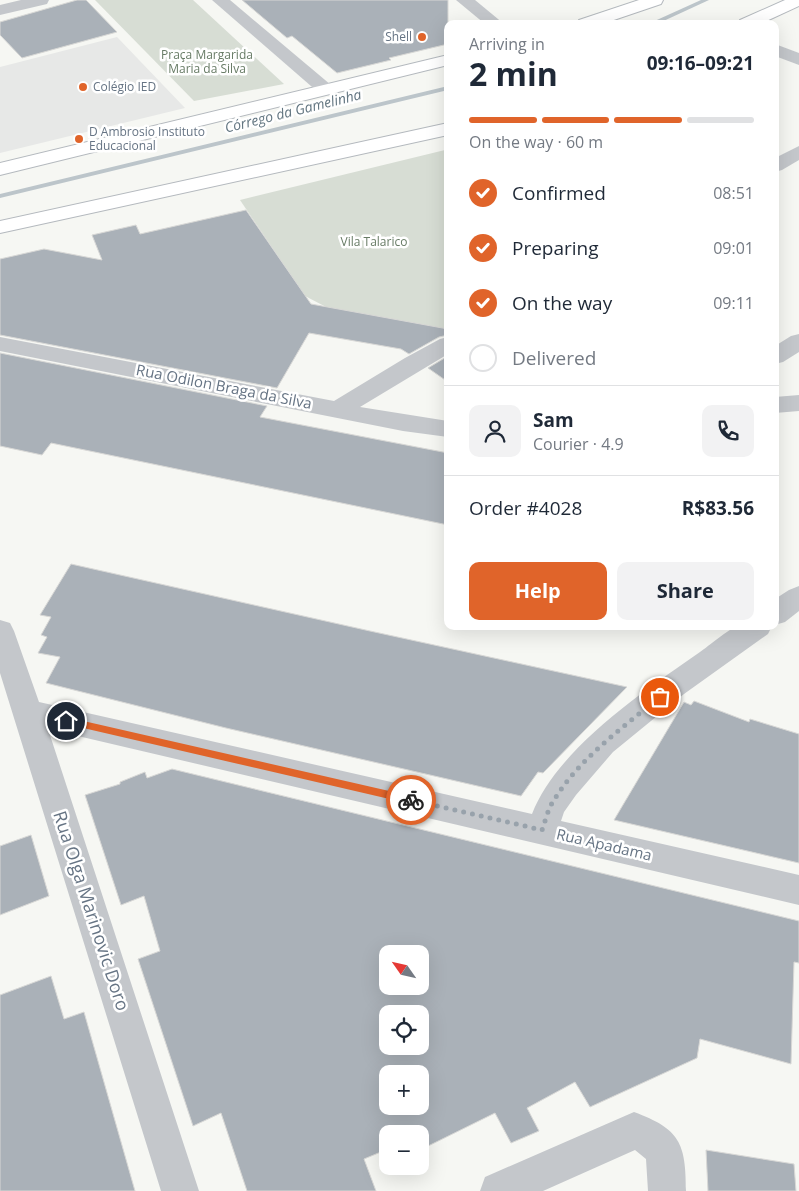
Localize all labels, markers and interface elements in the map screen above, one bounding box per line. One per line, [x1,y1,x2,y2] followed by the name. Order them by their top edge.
[385,28,412,45] place label: Shell
[416,31,428,43] marker: Shell
[469,33,545,55] text: Arriving in
[161,46,253,77] park label: Praça Margarida Maria da Silva
[647,50,754,76] text: 09:16–09:21
[469,52,558,95] text: 2 min
[93,78,156,95] place label: Colégio IED
[77,81,89,93] marker: Colégio IED
[223,84,363,137] water label: Córrego da Gamelinha
[89,123,205,154] place label: D Ambrosio Instituto Educacional
[469,131,603,153] text: On the way · 60 m
[73,133,85,145] marker: D Ambrosio Instituto Educacional
[469,179,497,207] icon: check
[512,180,606,206] text: Confirmed
[713,182,754,204] text: 08:51
[341,233,407,250] park label: Vila Talarico
[469,234,497,262] icon: check
[512,235,599,261] text: Preparing
[713,237,754,259] text: 09:01
[469,289,497,317] icon: check
[512,290,612,316] text: On the way
[713,292,754,314] text: 09:11
[512,345,596,371] text: Delivered
[135,359,314,413] street label: Rua Odilon Braga da Silva
[469,405,521,457] button: person
[702,405,754,457] button: phone
[533,407,574,433] text: Sam
[533,433,624,455] text: Courier · 4.9
[469,495,582,521] text: Order #4028
[682,495,754,521] text: R$83.56
[469,562,607,620] button: Help
[617,562,754,620] button: Share
[639,676,681,718] pin
[646,683,674,711] icon: bag
[45,700,87,742] pin
[52,707,80,735] icon: home
[386,775,436,825] courier
[397,786,425,814] icon: bike
[48,808,136,1014] street label: Rua Olga Marinovic Doro
[555,823,654,865] street label: Rua Apadama
[379,945,429,995] north arrow
[379,945,429,1175] map controls
[379,1005,429,1055] button: locate
[379,1065,429,1115] button: +
[379,1125,429,1175] button: −

